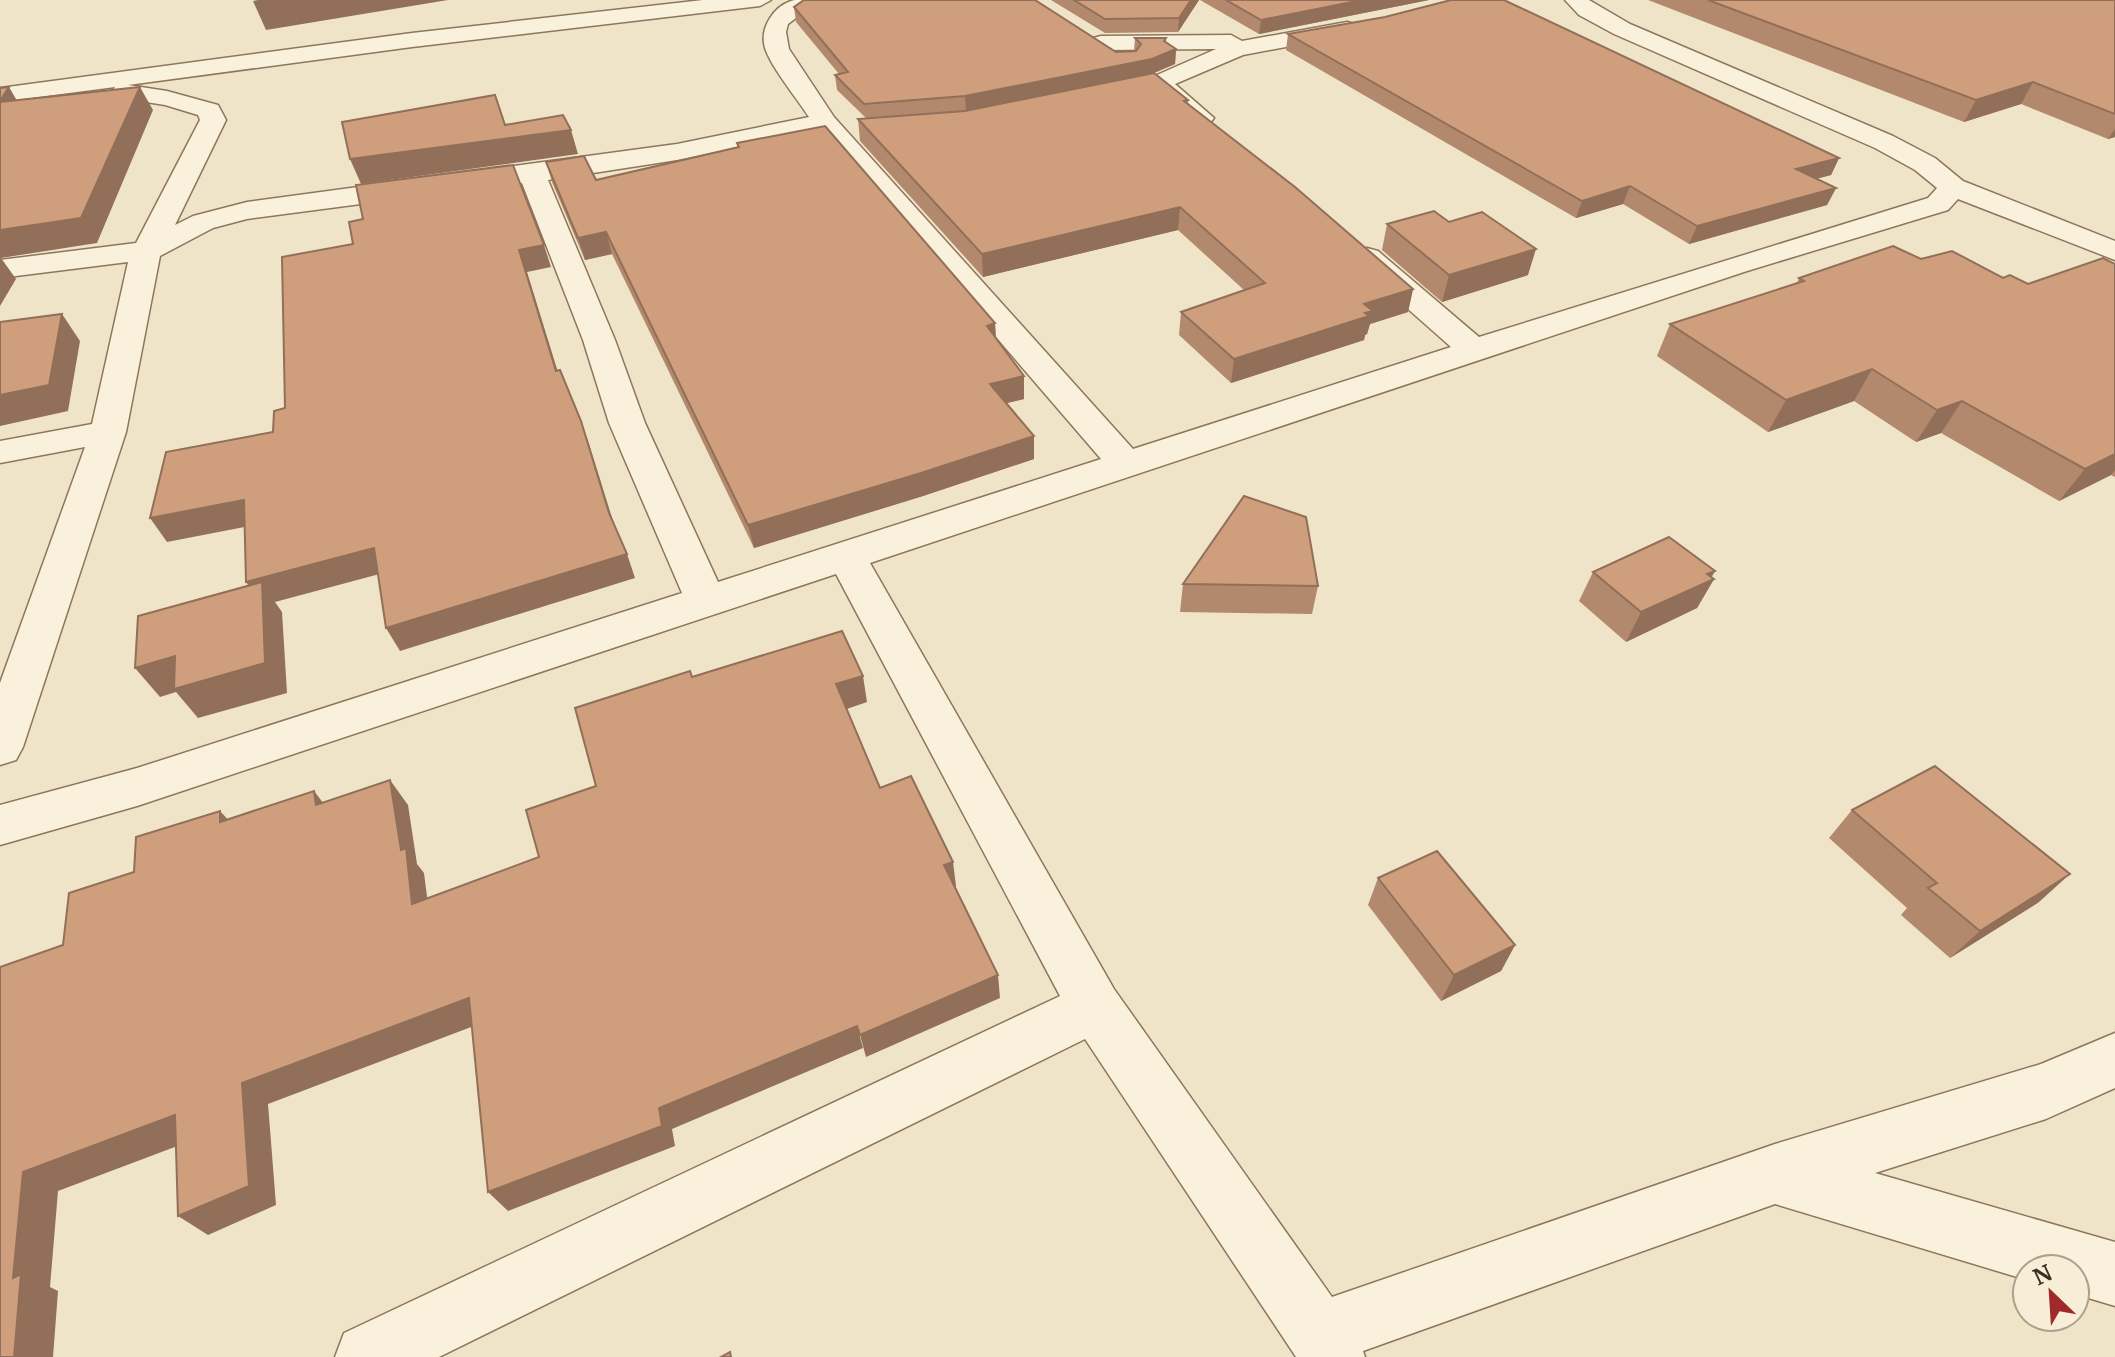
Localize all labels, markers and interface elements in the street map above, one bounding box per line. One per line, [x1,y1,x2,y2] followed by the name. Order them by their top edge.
[2011,1253,2091,1333] north arrow
[2029,1258,2057,1291] text: N

